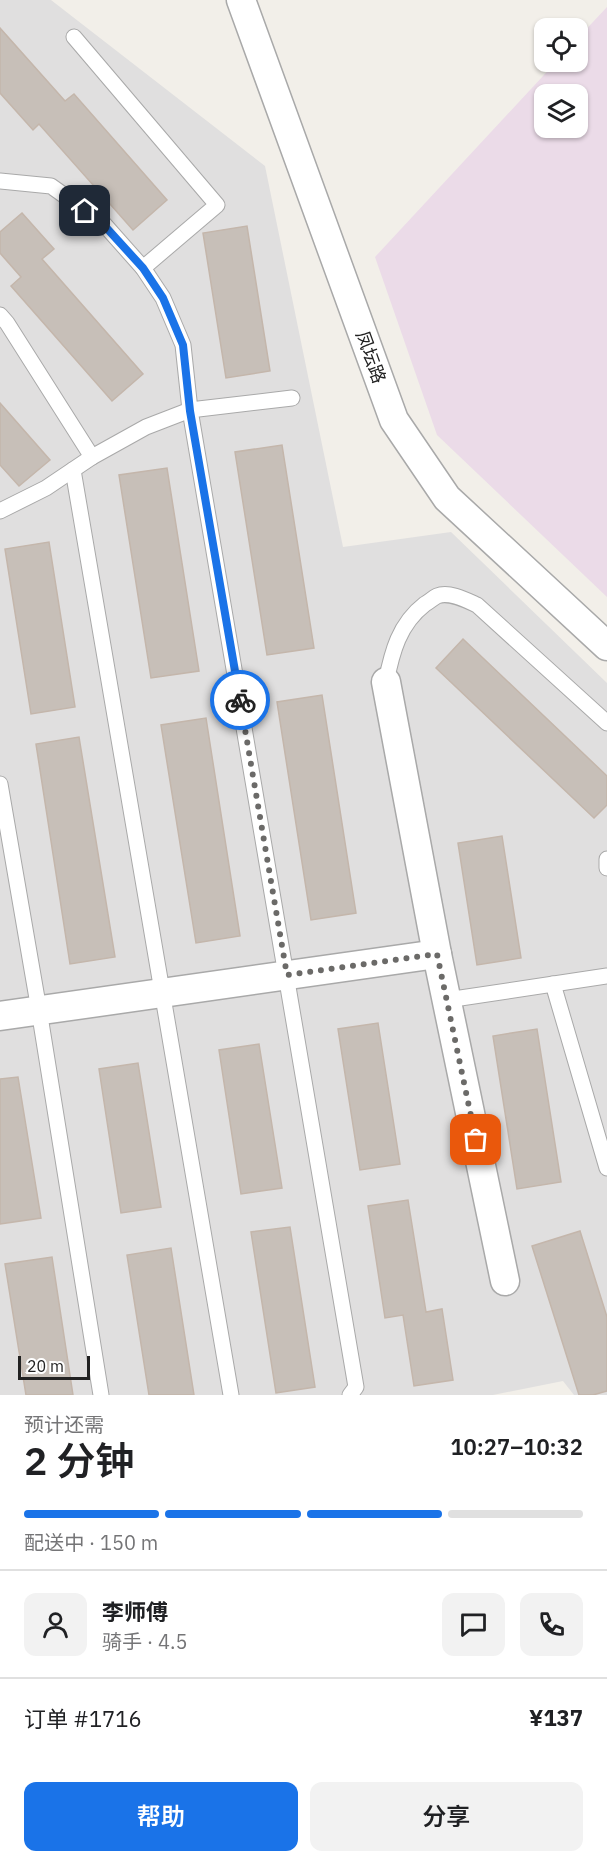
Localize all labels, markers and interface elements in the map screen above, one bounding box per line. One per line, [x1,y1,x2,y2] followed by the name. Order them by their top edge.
[534,18,588,138] map controls
[534,18,588,72] button: locate
[534,84,588,138] button: layers
[59,185,110,236] pin
[68,194,101,227] icon: home
[351,328,391,386] street label: 凤坛路
[210,670,270,730] courier
[224,684,257,717] icon: bike
[450,1114,501,1165] pin
[459,1123,492,1156] icon: bag
[18,1353,90,1380] scale bar
[27,1356,64,1376] text: 20 m
[24,1411,104,1438] text: 预计还需
[450,1432,583,1461] text: 10:27–10:32
[24,1435,135,1486] text: 2 分钟
[24,1529,158,1556] text: 配送中 · 150 m
[24,1593,87,1656] button: person
[442,1593,505,1656] button: chat
[520,1593,583,1656] button: phone
[102,1597,168,1626] text: 李师傅
[102,1628,187,1655] text: 骑手 · 4.5
[529,1703,583,1732] text: ¥137
[24,1704,142,1733] text: 订单 #1716
[24,1782,298,1851] button: 帮助
[310,1782,583,1851] button: 分享

